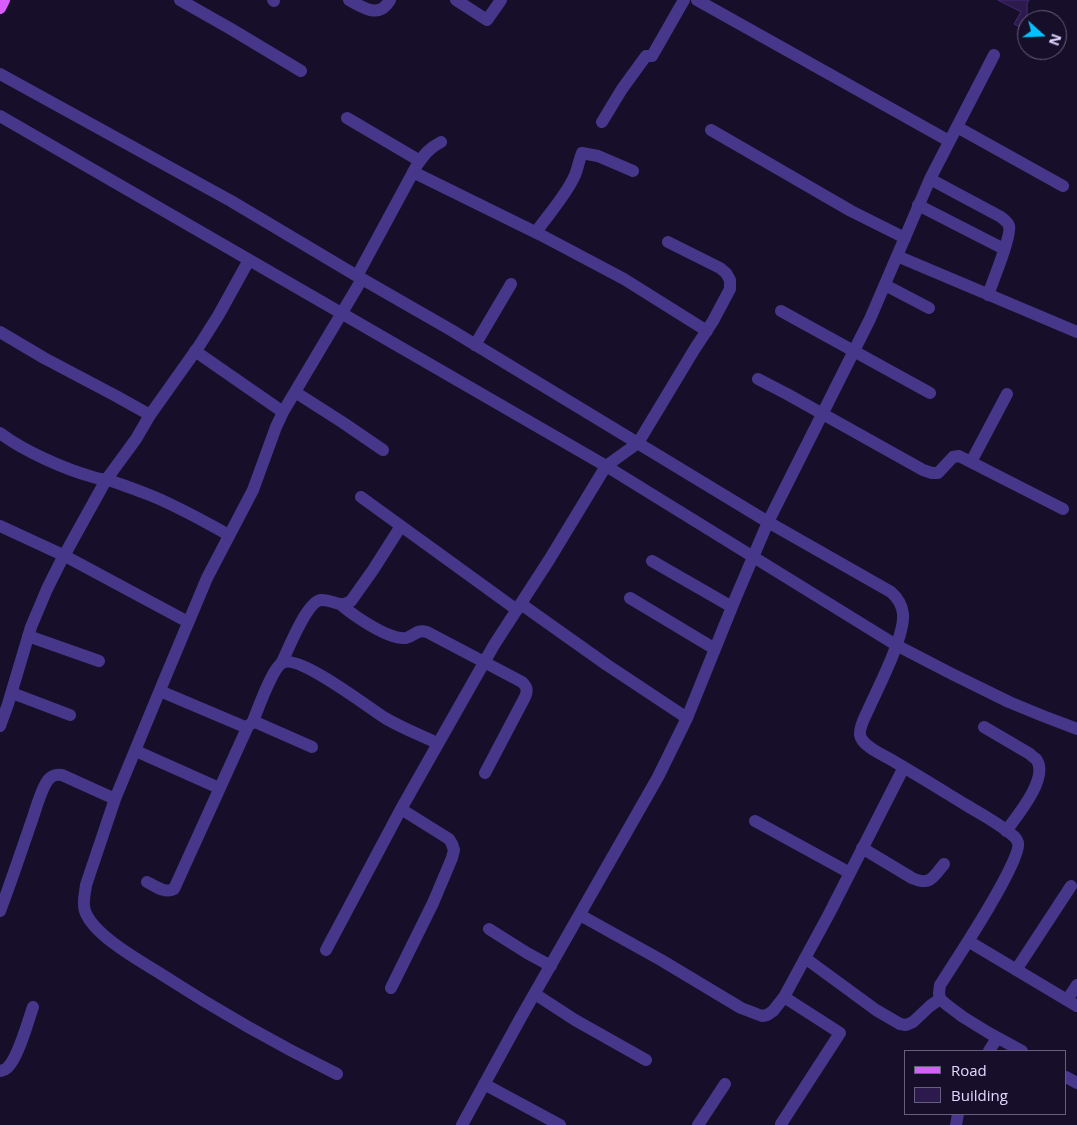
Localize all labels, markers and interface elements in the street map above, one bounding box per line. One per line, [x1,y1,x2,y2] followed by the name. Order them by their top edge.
[1017,10,1067,60] north arrow
[1045,31,1067,49] text: N
[904,1050,1067,1115] legend
[951,1060,987,1080] text: Road
[951,1085,1008,1105] text: Building

